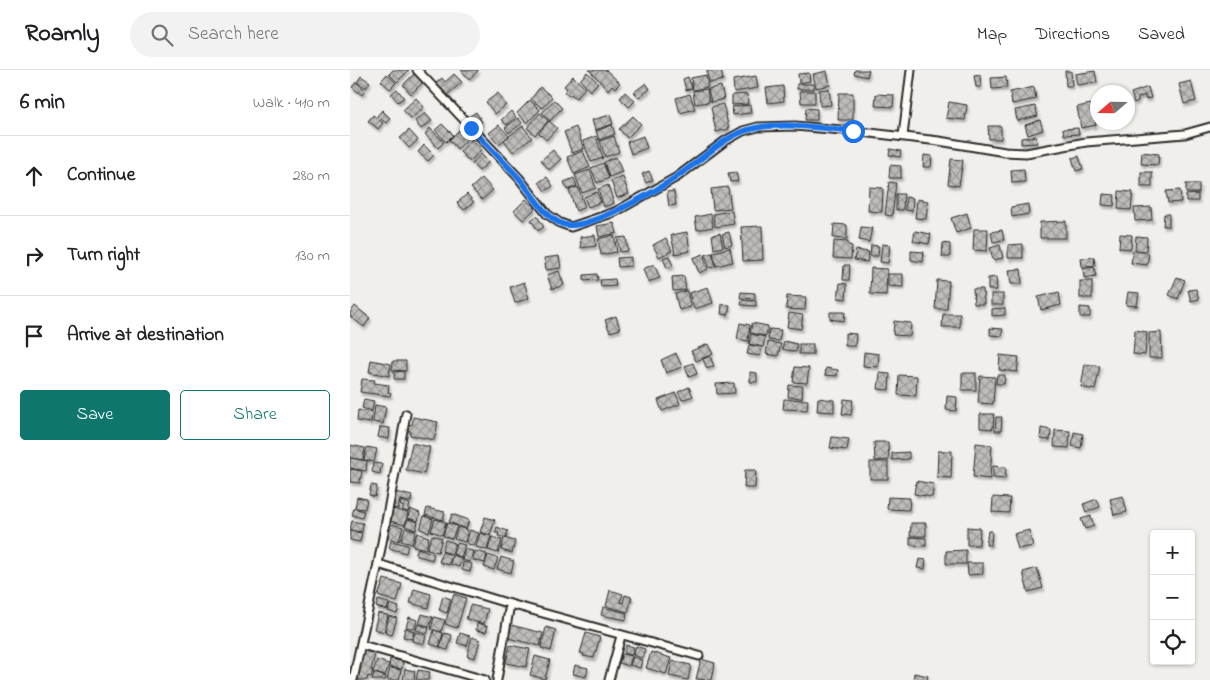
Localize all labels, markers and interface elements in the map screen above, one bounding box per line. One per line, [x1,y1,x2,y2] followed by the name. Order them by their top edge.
[130,12,480,57] search box
[25,17,100,52] text: Roamly
[148,21,176,49] icon: search
[188,21,279,48] text: Search here
[977,22,1007,48] text: Map
[1035,22,1110,48] text: Directions
[1138,22,1185,48] text: Saved
[1090,85,1135,130] north arrow
[20,88,65,118] text: 6 min
[253,91,330,115] text: Walk · 410 m
[460,117,483,140] route end
[842,120,865,143] route start
[20,162,48,190] icon: ahead
[67,162,135,189] text: Continue
[293,164,330,188] text: 280 m
[20,242,48,270] icon: right
[67,242,140,269] text: Turn right
[295,244,330,268] text: 130 m
[20,322,48,350] icon: arrive
[67,322,224,349] text: Arrive at destination
[20,390,170,440] button: Save
[180,390,330,440] button: Share
[1150,530,1195,665] map controls
[1150,530,1195,575] button: +
[1150,575,1195,620] button: −
[1150,620,1195,665] button: locate

